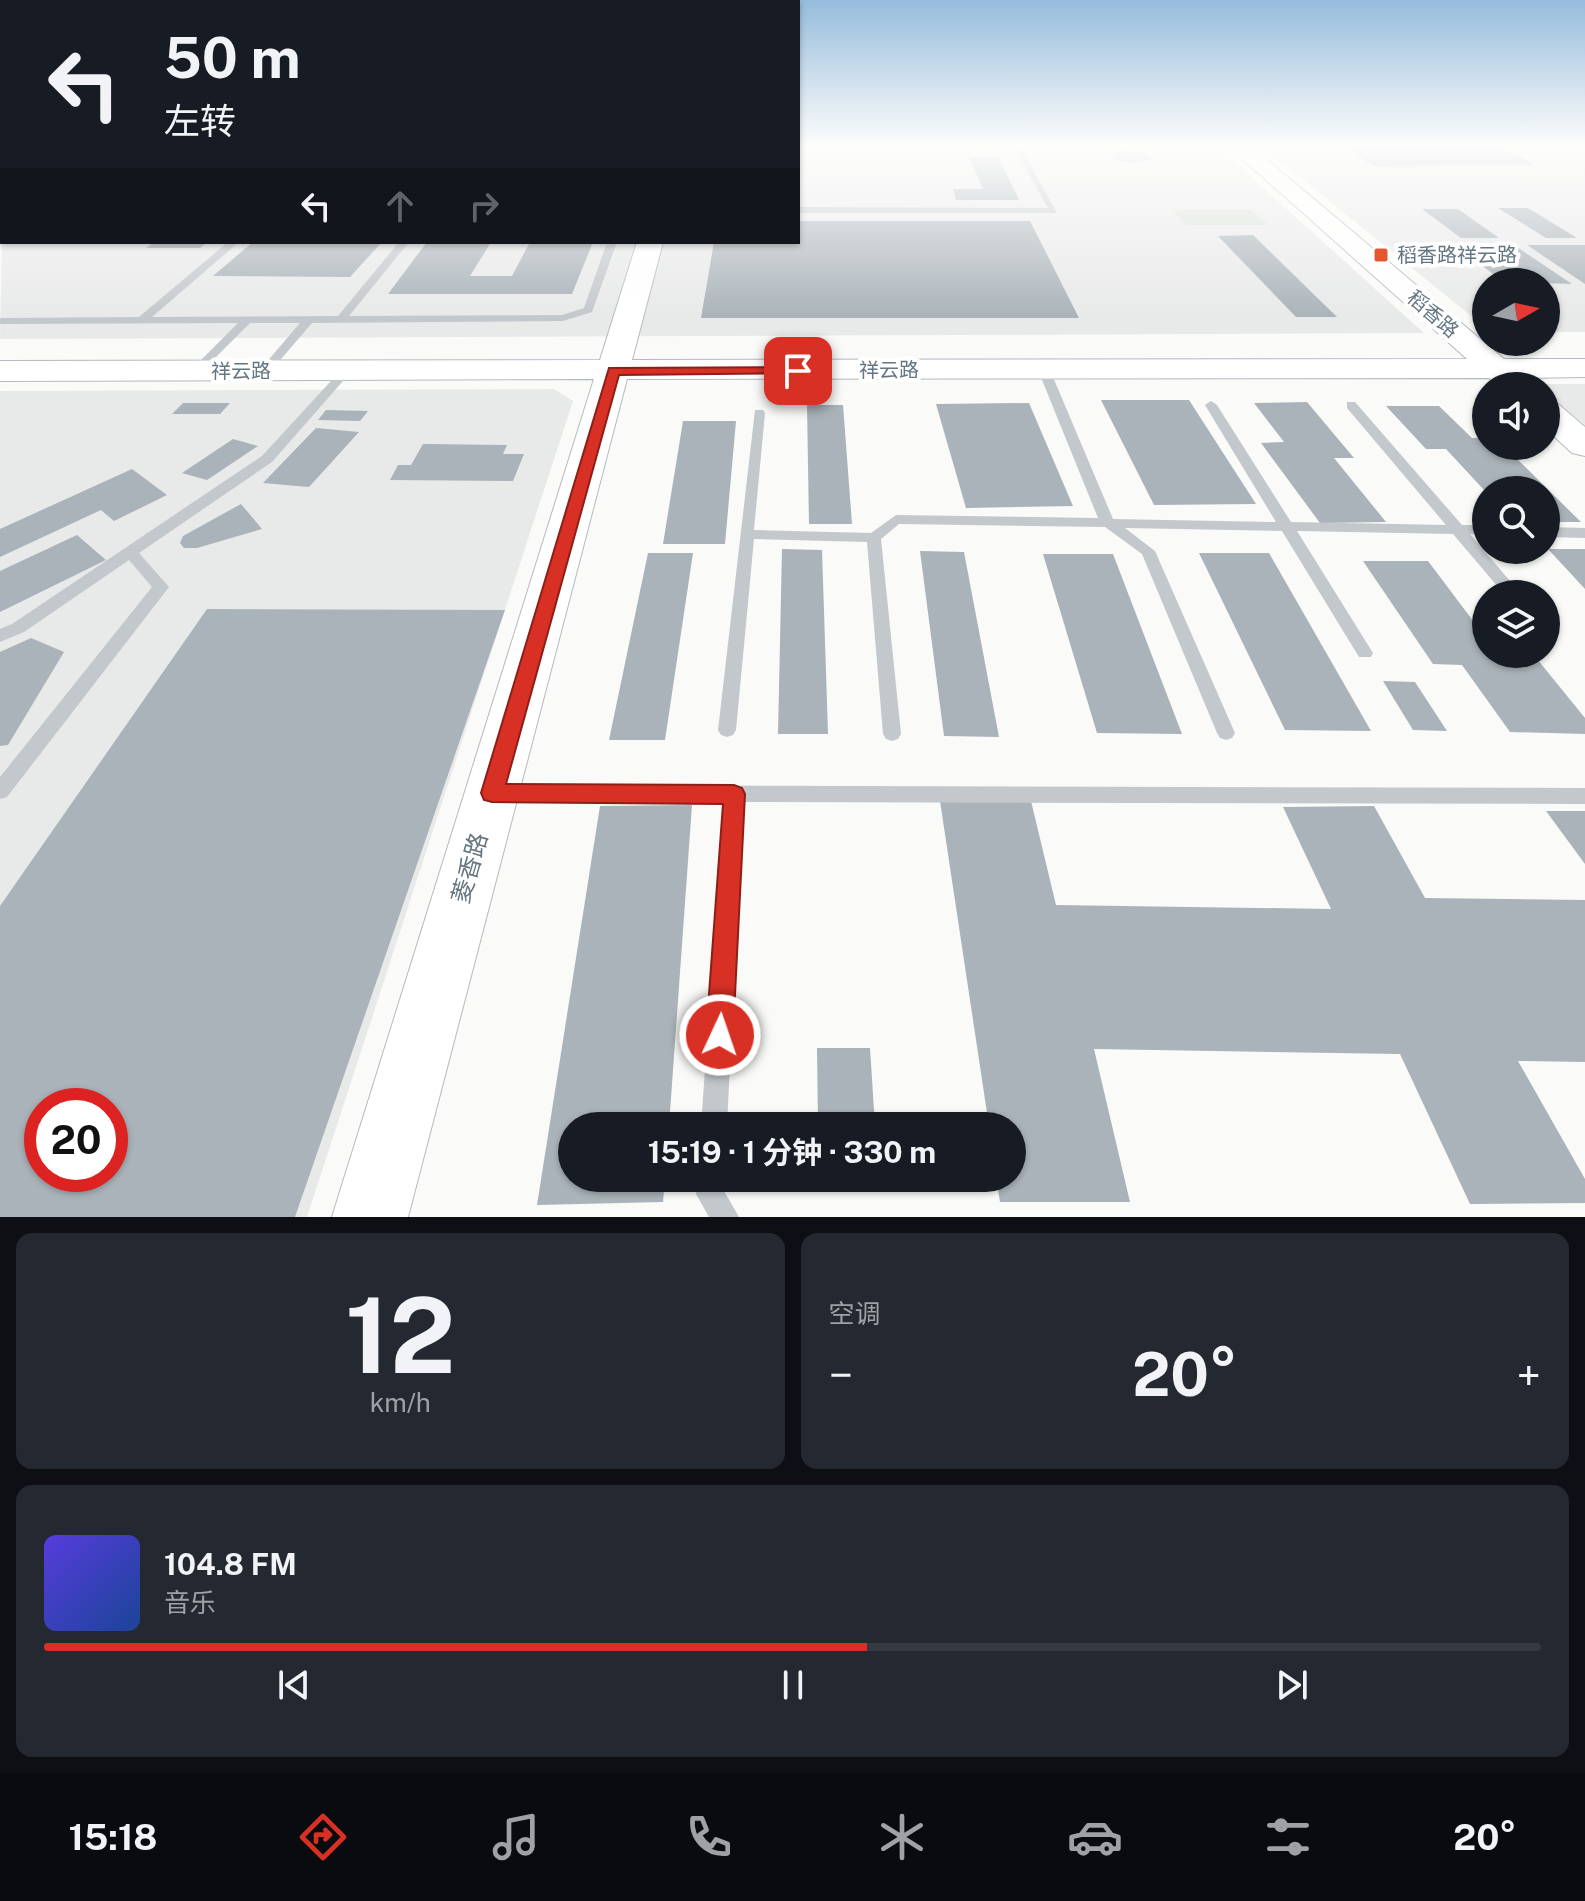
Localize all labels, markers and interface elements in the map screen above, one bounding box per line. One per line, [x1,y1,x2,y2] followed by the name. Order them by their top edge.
[164,25,301,91] text: 50 m
[32,32,136,136] icon: left
[164,100,236,142] text: 左转
[294,184,338,228] icon: left
[378,184,422,228] icon: ahead
[462,184,506,228] icon: right
[1397,243,1517,267] place label: 稻香路祥云路
[1372,246,1390,264] marker: 稻香路祥云路
[1472,268,1560,356] north arrow
[1472,268,1560,668] map controls
[1402,285,1464,343] street label: 稻香路
[764,337,832,405] pin
[776,349,820,393] icon: arrive
[859,358,919,382] street label: 祥云路
[211,359,271,383] street label: 祥云路
[1472,372,1560,460] button: sound
[1472,476,1560,564] button: search
[1472,580,1560,668] button: layers
[446,829,492,906] street label: 菱香路
[678,993,762,1077] position arrow
[24,1088,128,1192] speed limit sign: 20
[648,1134,936,1170] text: 15:19 · 1 分钟 · 330 m
[345,1274,456,1396] text: 12
[829,1298,881,1329] text: 空调
[1132,1339,1237,1410] text: 20°
[829,1349,853,1401] text: −
[1517,1349,1541,1401] text: +
[370,1387,431,1418] text: km/h
[164,1546,297,1582] text: 104.8 FM
[164,1587,216,1618] text: 音乐
[272,1663,316,1707] icon: previous
[771,1663,815,1707] icon: pause
[1270,1663,1314,1707] icon: next
[295,1809,351,1865] icon: directions
[488,1809,544,1865] icon: music
[681,1809,737,1865] icon: phone
[874,1809,930,1865] icon: climate
[1067,1809,1123,1865] icon: car
[1260,1809,1316,1865] icon: filters
[69,1816,158,1858] text: 15:18
[1453,1816,1516,1858] text: 20°

